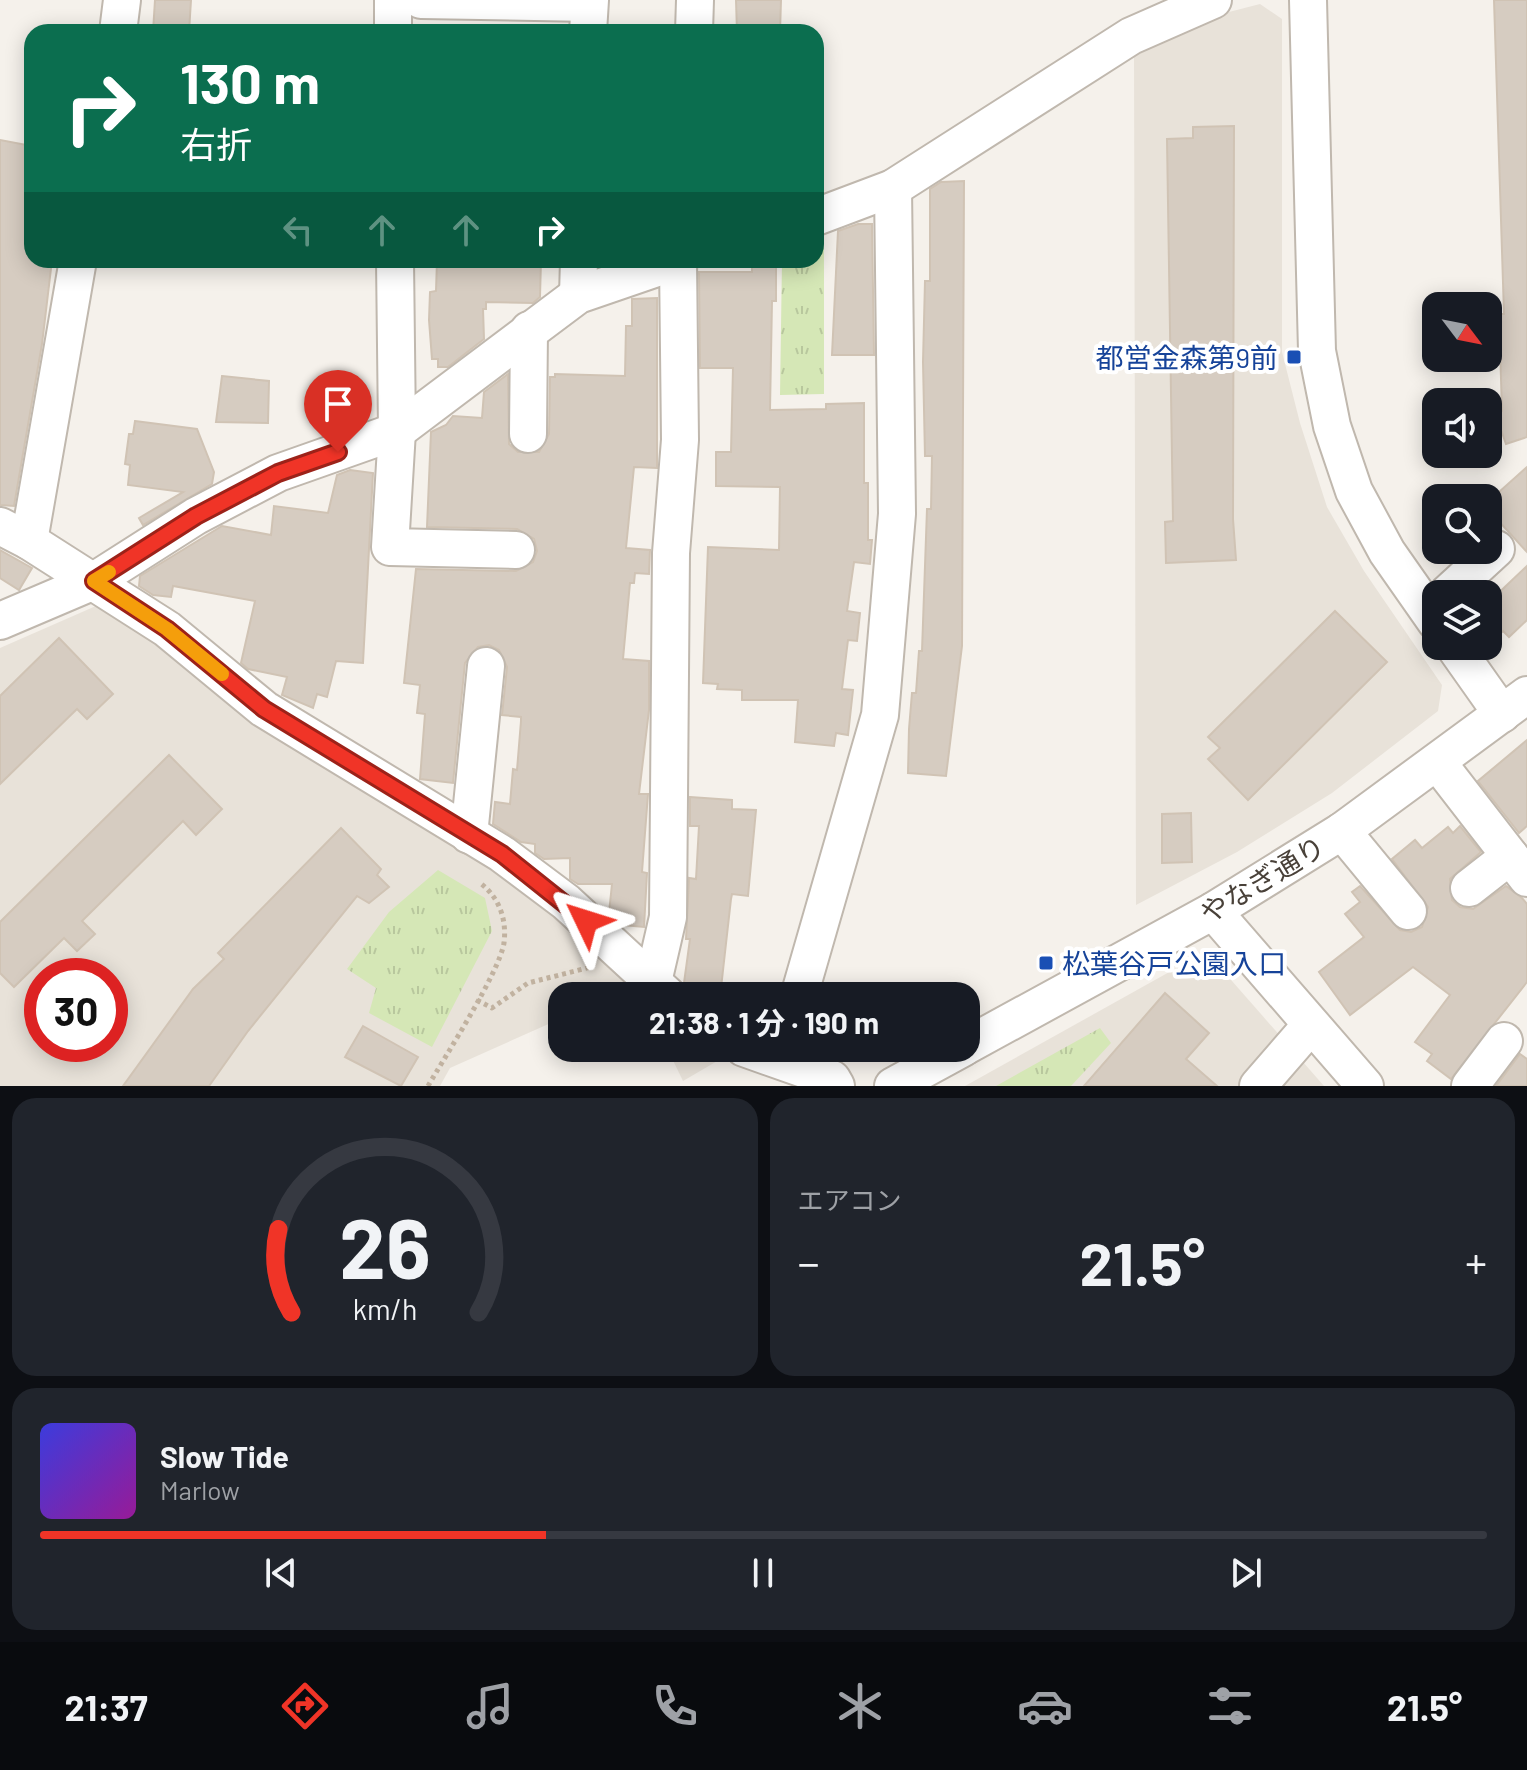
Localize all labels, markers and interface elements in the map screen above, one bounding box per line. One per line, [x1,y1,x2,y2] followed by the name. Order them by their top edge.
[180,48,320,115] text: 130 m
[48,56,152,160] icon: right
[180,122,252,165] text: 右折
[276,208,320,252] icon: left
[360,208,404,252] icon: ahead
[444,208,488,252] icon: ahead
[528,208,572,252] icon: right
[1422,292,1502,372] north arrow
[1422,292,1502,660] map controls
[1095,340,1278,374] place label: 都営金森第9前
[1285,348,1303,366] marker: 都営金森第9前
[304,370,372,452] pin
[316,382,360,426] icon: arrive
[1422,388,1502,468] button: sound
[1422,484,1502,564] button: search
[1422,580,1502,660] button: layers
[1193,828,1331,930] street label: やなぎ通り
[544,879,628,963] position arrow
[1062,946,1286,980] place label: 松葉谷戸公園入口
[1037,954,1055,972] marker: 松葉谷戸公園入口
[24,958,128,1062] speed limit sign: 30
[649,1004,879,1040] text: 21:38 · 1 分 · 190 m
[798,1184,902,1215] text: エアコン
[339,1196,430,1296] text: 26
[1079,1226,1205,1298] text: 21.5°
[798,1235,820,1288] text: −
[1465,1235,1487,1288] text: +
[352,1291,417,1326] text: km/h
[160,1438,289,1474] text: Slow Tide
[160,1474,240,1505] text: Marlow
[259,1551,303,1595] icon: previous
[741,1551,785,1595] icon: pause
[1224,1551,1268,1595] icon: next
[277,1678,333,1734] icon: directions
[462,1678,518,1734] icon: music
[647,1678,703,1734] icon: phone
[832,1678,888,1734] icon: climate
[1017,1678,1073,1734] icon: car
[1202,1678,1258,1734] icon: filters
[65,1685,148,1728] text: 21:37
[1387,1685,1462,1728] text: 21.5°

